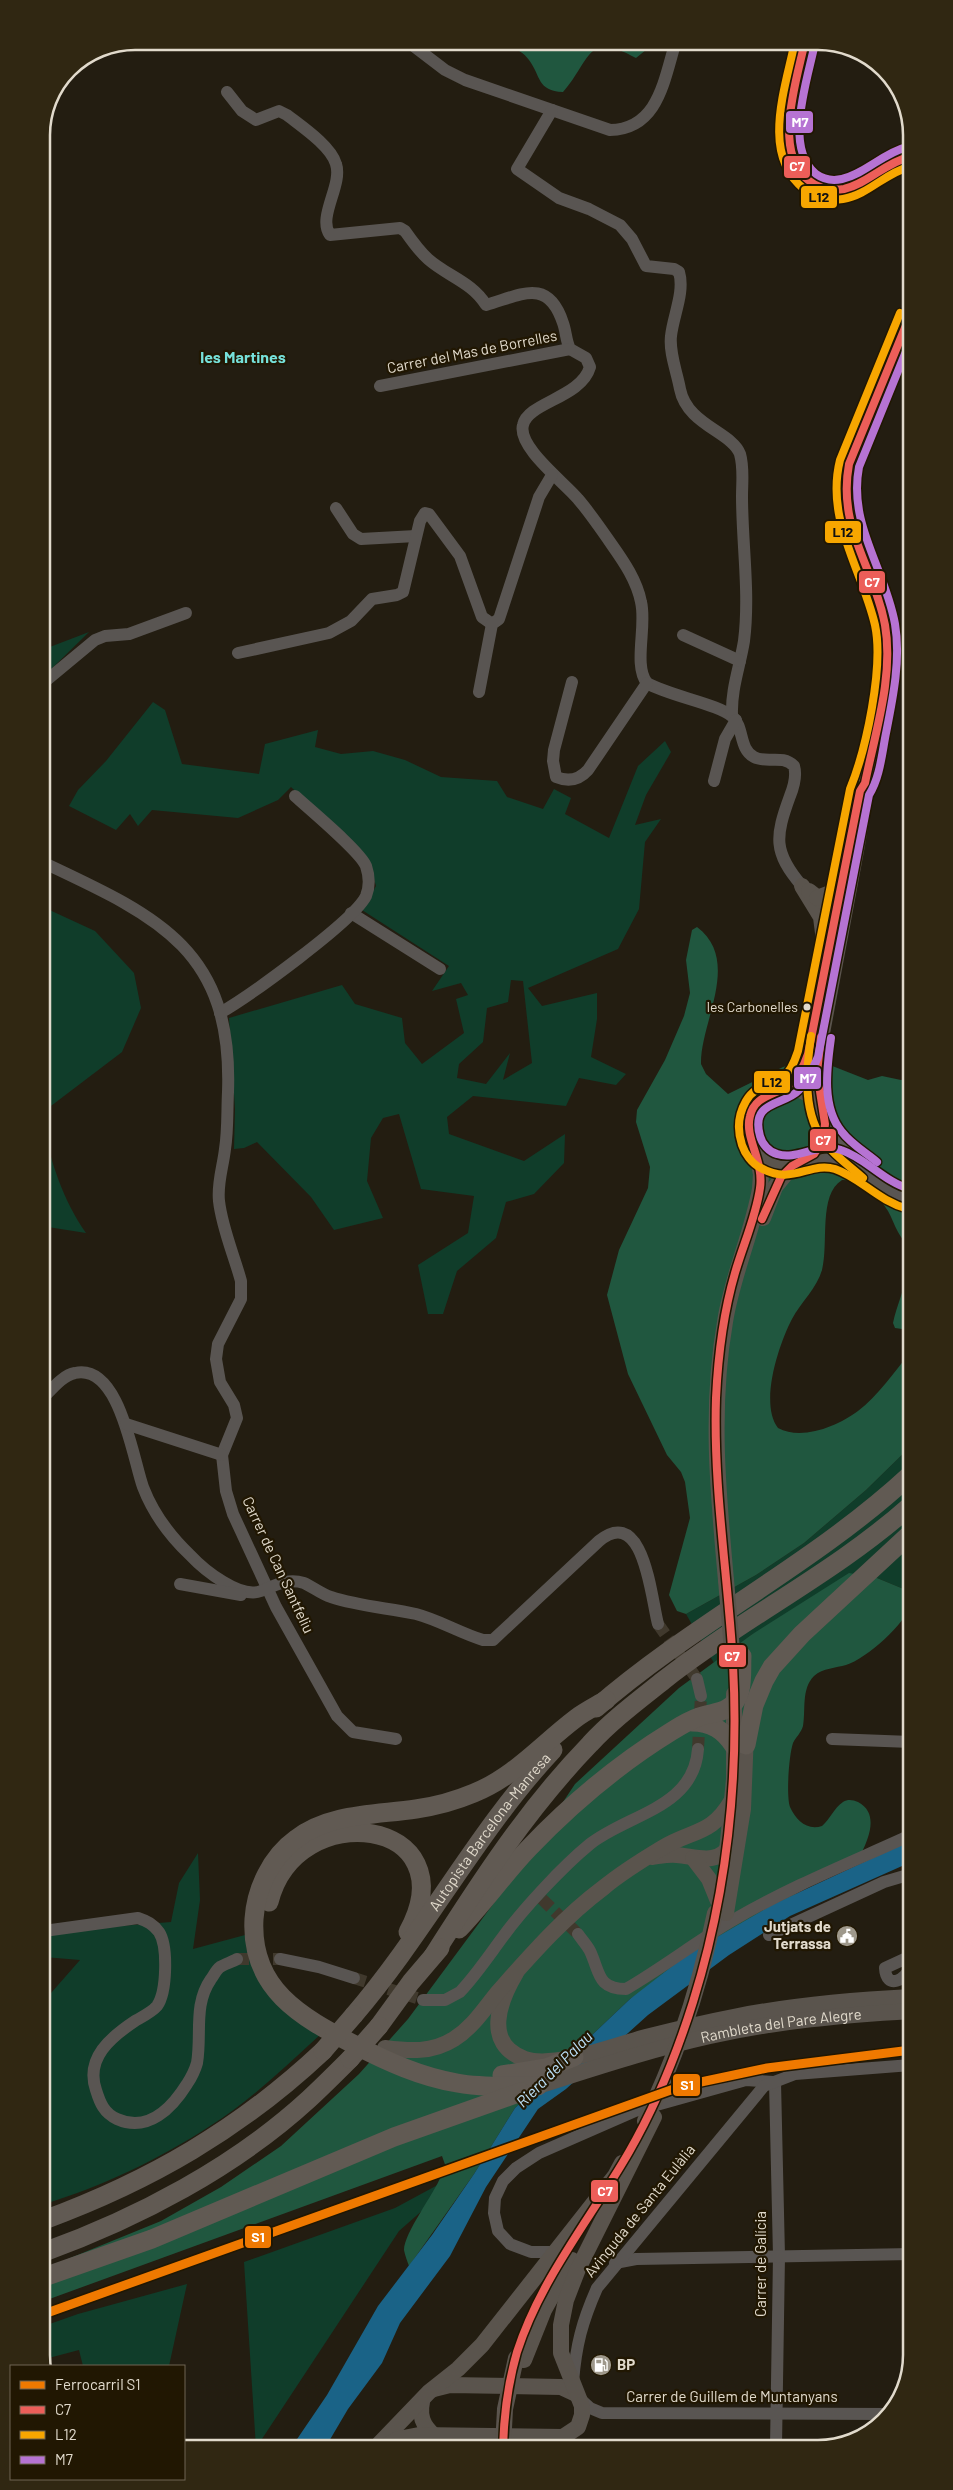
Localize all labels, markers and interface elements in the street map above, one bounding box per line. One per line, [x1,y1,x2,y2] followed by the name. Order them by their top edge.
[785,110,814,134] line badge: M7
[792,113,809,130] text: M7
[783,155,811,179] line badge: C7
[789,157,805,174] text: C7
[800,185,838,209] line badge: L12
[809,188,830,205] text: L12
[385,326,558,376] street label: Carrer del Mas de Borrelles
[200,347,286,366] district label: les Martines
[824,520,862,544] line badge: L12
[833,523,854,540] text: L12
[858,570,886,594] line badge: C7
[864,573,880,590] text: C7
[707,998,798,1015] place label: les Carbonelles
[802,1002,812,1012] marker: les Carbonelles
[793,1066,822,1090] line badge: M7
[800,1069,817,1086] text: M7
[753,1070,791,1094] line badge: L12
[762,1073,783,1090] text: L12
[809,1128,837,1152] line badge: C7
[815,1131,831,1148] text: C7
[239,1493,319,1636] street label: Carrer de Can Santfeliu
[718,1644,747,1668] line badge: C7
[724,1647,740,1664] text: C7
[425,1749,554,1914] street label: Autopista Barcelona-Manresa
[764,1917,831,1952] place label: Jutjats de Terrassa
[835,1924,859,1948] public building icon: Jutjats de Terrassa
[699,2004,862,2046] street label: Rambleta del Pare Alegre
[512,2027,596,2111] water label: Riera del Palau
[672,2073,701,2097] line badge: S1
[680,2076,694,2093] text: S1
[580,2140,698,2280] street label: Avinguda de Santa Eulàlia
[590,2179,619,2203] line badge: C7
[597,2182,613,2199] text: C7
[751,2211,769,2317] street label: Carrer de Galícia
[244,2225,272,2249] line badge: S1
[251,2228,265,2245] text: S1
[589,2353,613,2377] fuel station icon: BP
[617,2355,635,2373] place label: BP
[10,2365,185,2480] legend
[55,2375,141,2393] text: Ferrocarril S1
[626,2387,838,2405] street label: Carrer de Guillem de Muntanyans
[55,2400,71,2418] text: C7
[55,2425,77,2443] text: L12
[55,2450,73,2468] text: M7

